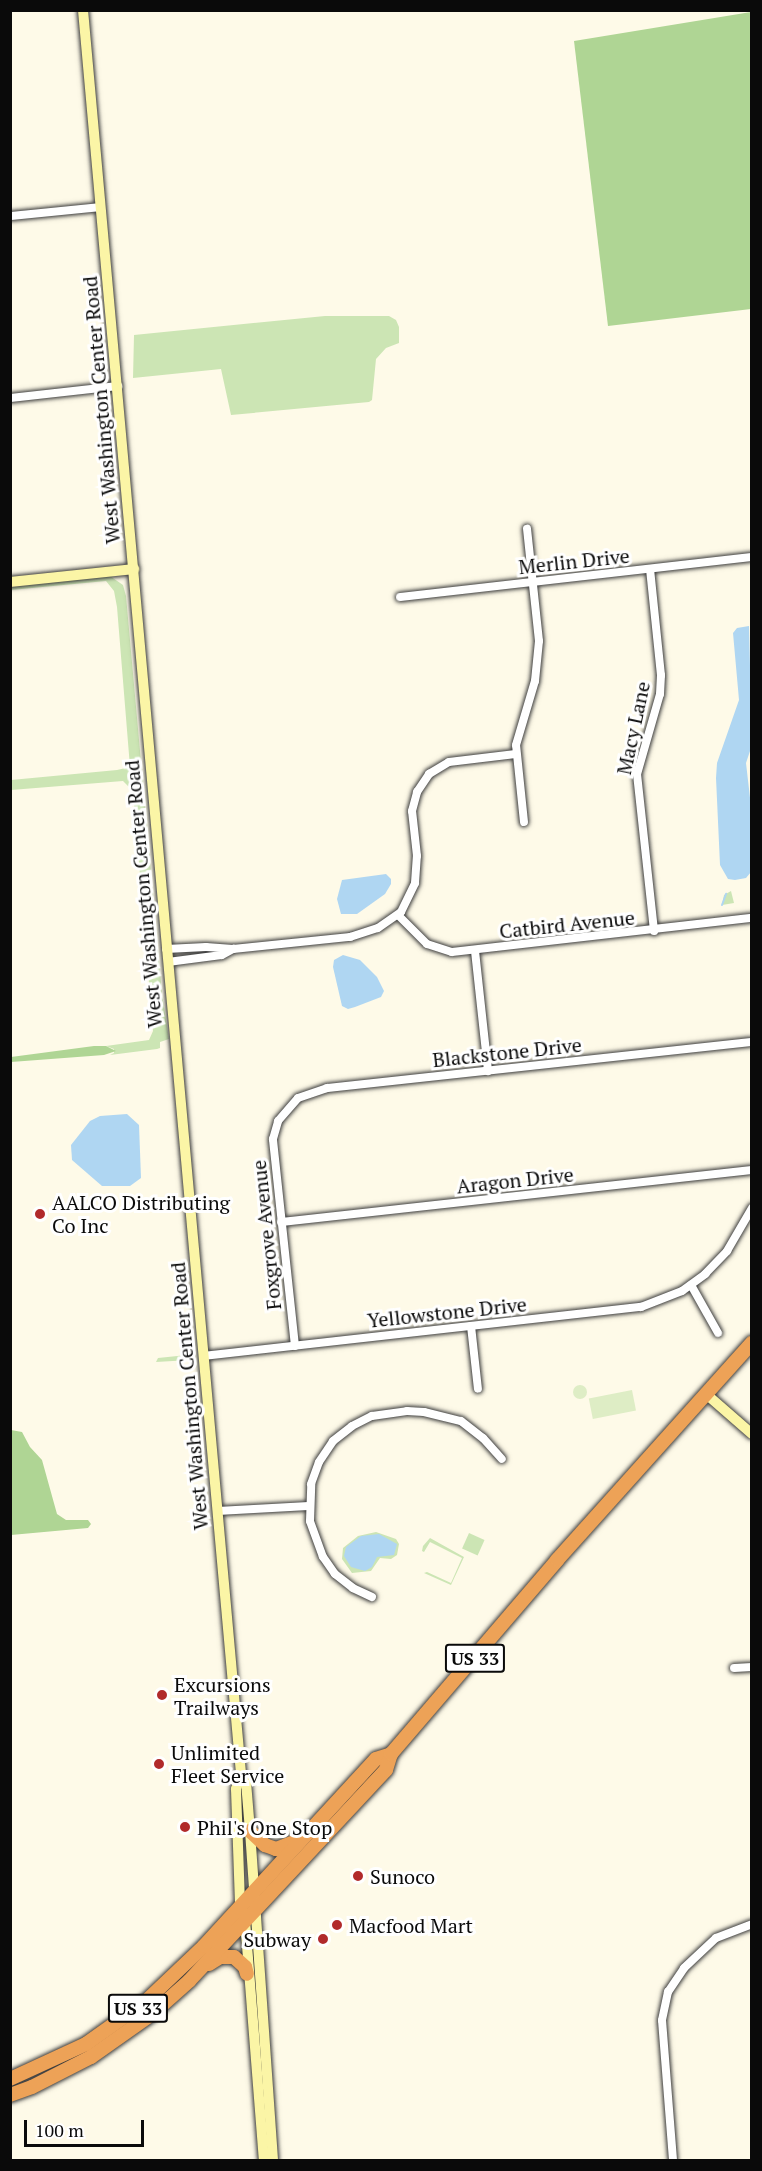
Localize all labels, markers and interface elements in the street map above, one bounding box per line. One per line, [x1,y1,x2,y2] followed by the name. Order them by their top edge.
[77,275,125,545] street label: West Washington Center Road
[517,543,631,579] street label: Merlin Drive
[611,679,655,777] street label: Macy Lane
[119,759,167,1029] street label: West Washington Center Road
[498,905,636,943] street label: Catbird Avenue
[431,1032,583,1072] street label: Blackstone Drive
[246,1159,286,1311] street label: Foxgrove Avenue
[455,1162,575,1198] street label: Aragon Drive
[52,1190,230,1237] place label: AALCO Distributing Co Inc
[33,1207,47,1221] marker: AALCO Distributing Co Inc
[165,1261,213,1531] street label: West Washington Center Road
[366,1292,528,1332] street label: Yellowstone Drive
[444,1643,506,1673] road number: US 33
[174,1672,271,1719] place label: Excursions Trailways
[155,1688,169,1702] marker: Excursions Trailways
[171,1740,284,1787] place label: Unlimited Fleet Service
[152,1757,166,1771] marker: Unlimited Fleet Service
[197,1815,332,1839] place label: Phil's One Stop
[178,1820,192,1834] marker: Phil's One Stop
[370,1864,435,1888] place label: Sunoco
[351,1869,365,1883] marker: Sunoco
[349,1913,473,1937] place label: Macfood Mart
[330,1918,344,1932] marker: Macfood Mart
[243,1927,311,1951] place label: Subway
[316,1932,330,1946] marker: Subway
[106,1993,170,2023] road number: US 33
[27,2108,147,2146] scale bar
[35,2118,84,2142] text: 100 m

